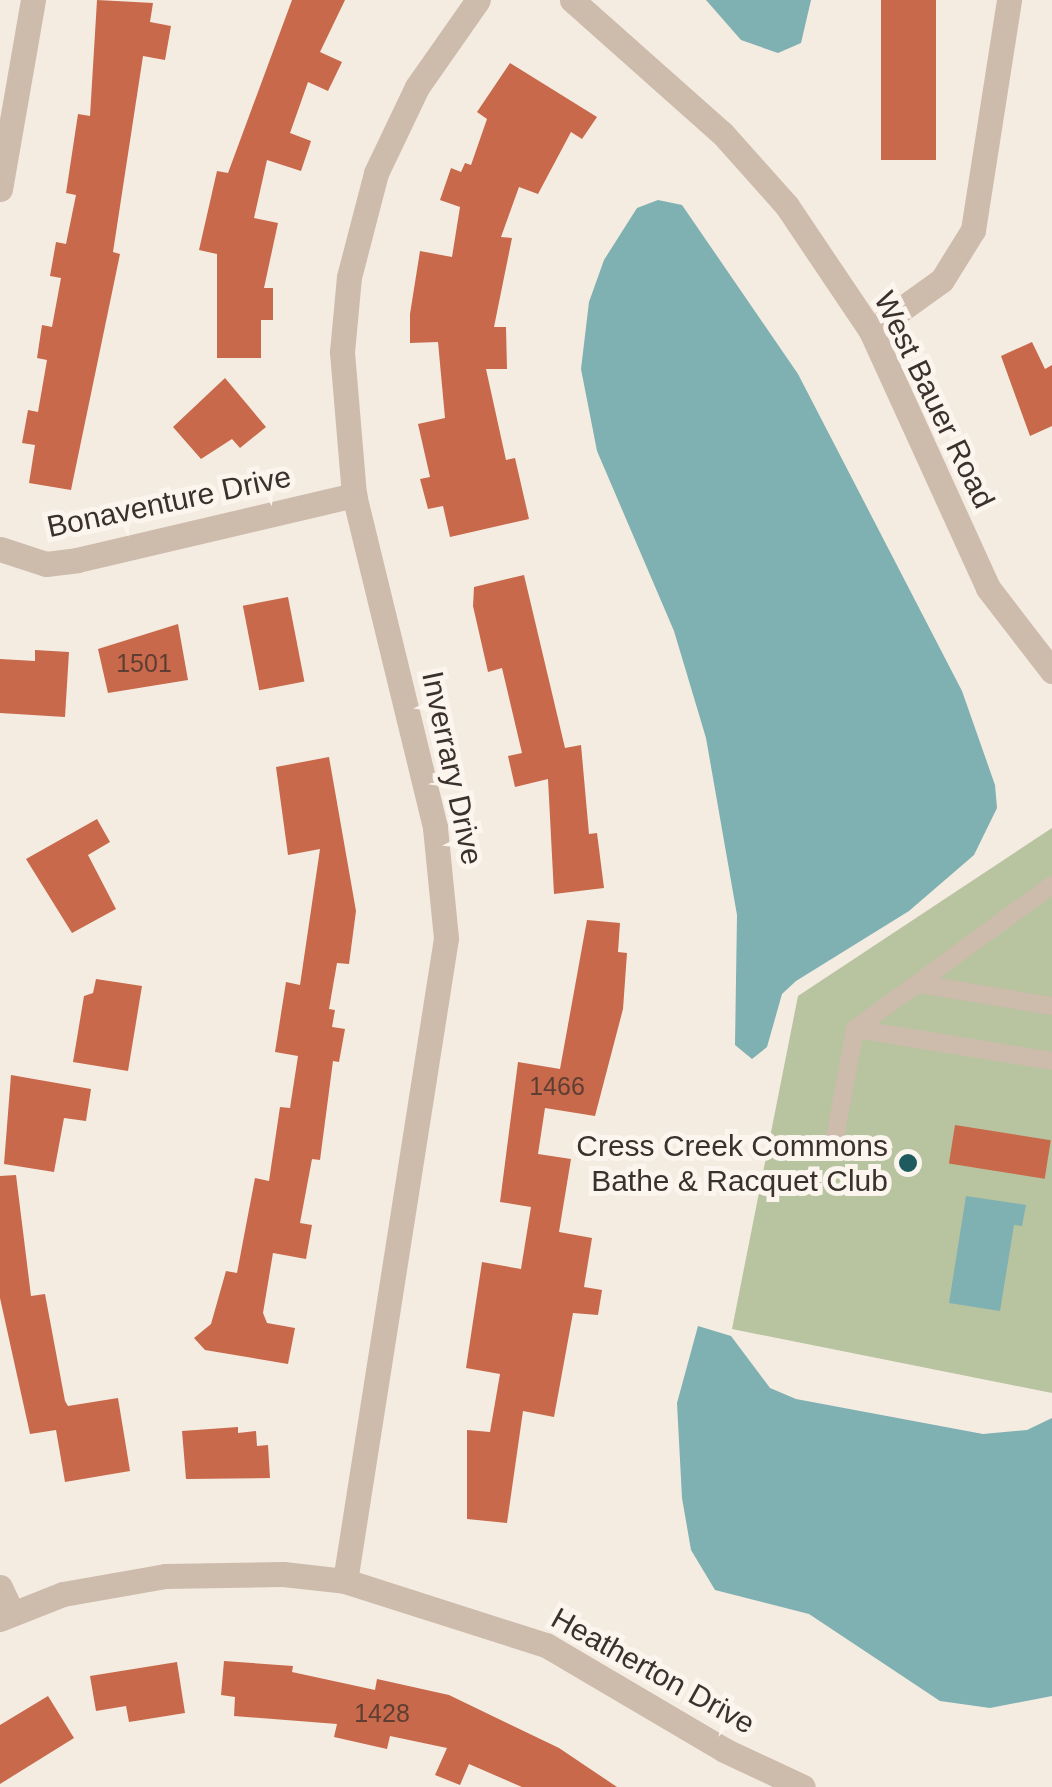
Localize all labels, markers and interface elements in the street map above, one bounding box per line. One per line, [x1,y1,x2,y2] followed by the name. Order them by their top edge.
[866,286,1002,514] street label: West Bauer Road
[44,459,294,545] street label: Bonaventure Drive
[116,648,172,678] house number: 1501
[414,668,490,868] street label: Inverrary Drive
[529,1071,585,1101] house number: 1466
[576,1128,888,1198] place label: Cress Creek Commons Bathe & Racquet Club
[897,1152,919,1174] marker: Cress Creek Commons Bathe & Racquet Club
[545,1600,761,1742] street label: Heatherton Drive
[354,1698,410,1728] house number: 1428

